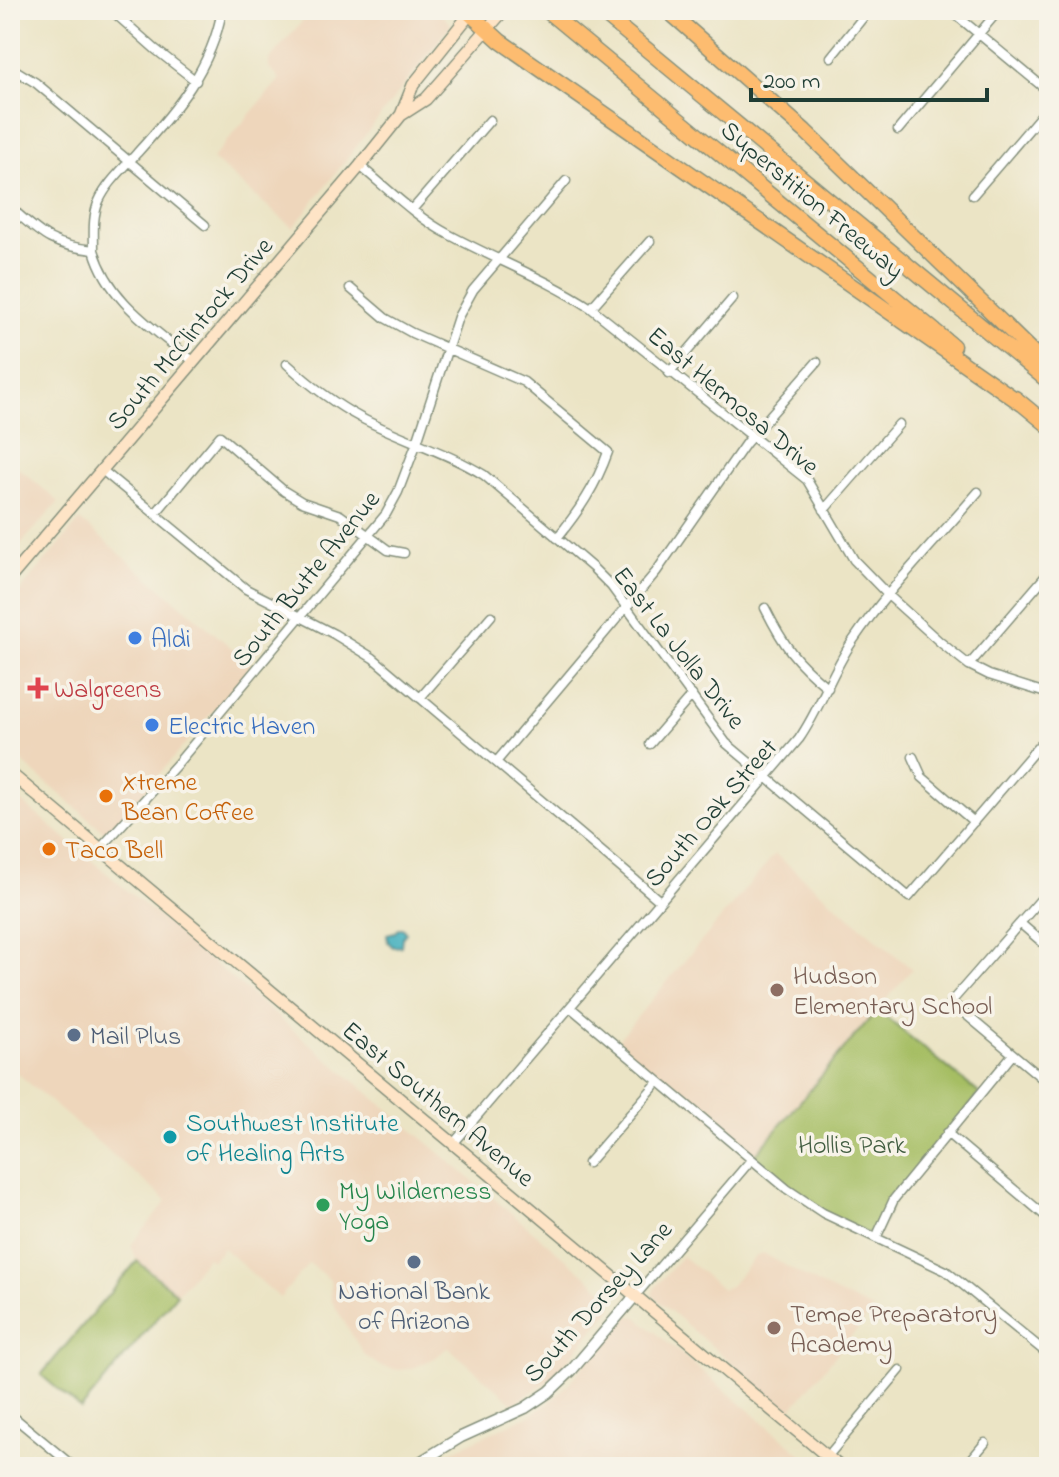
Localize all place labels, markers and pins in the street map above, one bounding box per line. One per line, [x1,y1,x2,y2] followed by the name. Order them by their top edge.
[151,622,191,660] place label: Aldi
[126,629,144,647] marker: Aldi
[54,672,162,710] place label: Walgreens
[29,679,47,697] marker: Walgreens
[168,709,315,747] place label: Electric Haven
[143,716,161,734] marker: Electric Haven
[121,765,255,833] place label: Xtreme Bean Coffee
[97,787,115,805] marker: Xtreme Bean Coffee
[65,833,163,871] place label: Taco Bell
[40,840,58,858] marker: Taco Bell
[793,959,992,1027] place label: Hudson Elementary School
[768,981,786,999] marker: Hudson Elementary School
[90,1019,181,1057] place label: Mail Plus
[65,1026,83,1044] marker: Mail Plus
[186,1106,399,1174] place label: Southwest Institute of Healing Arts
[161,1128,179,1146] marker: Southwest Institute of Healing Arts
[339,1174,492,1242] place label: My Wilderness Yoga
[314,1196,332,1214] marker: My Wilderness Yoga
[405,1253,423,1271] marker: National Bank of Arizona
[338,1274,491,1342] place label: National Bank of Arizona
[790,1297,997,1365] place label: Tempe Preparatory Academy
[765,1319,783,1337] marker: Tempe Preparatory Academy

